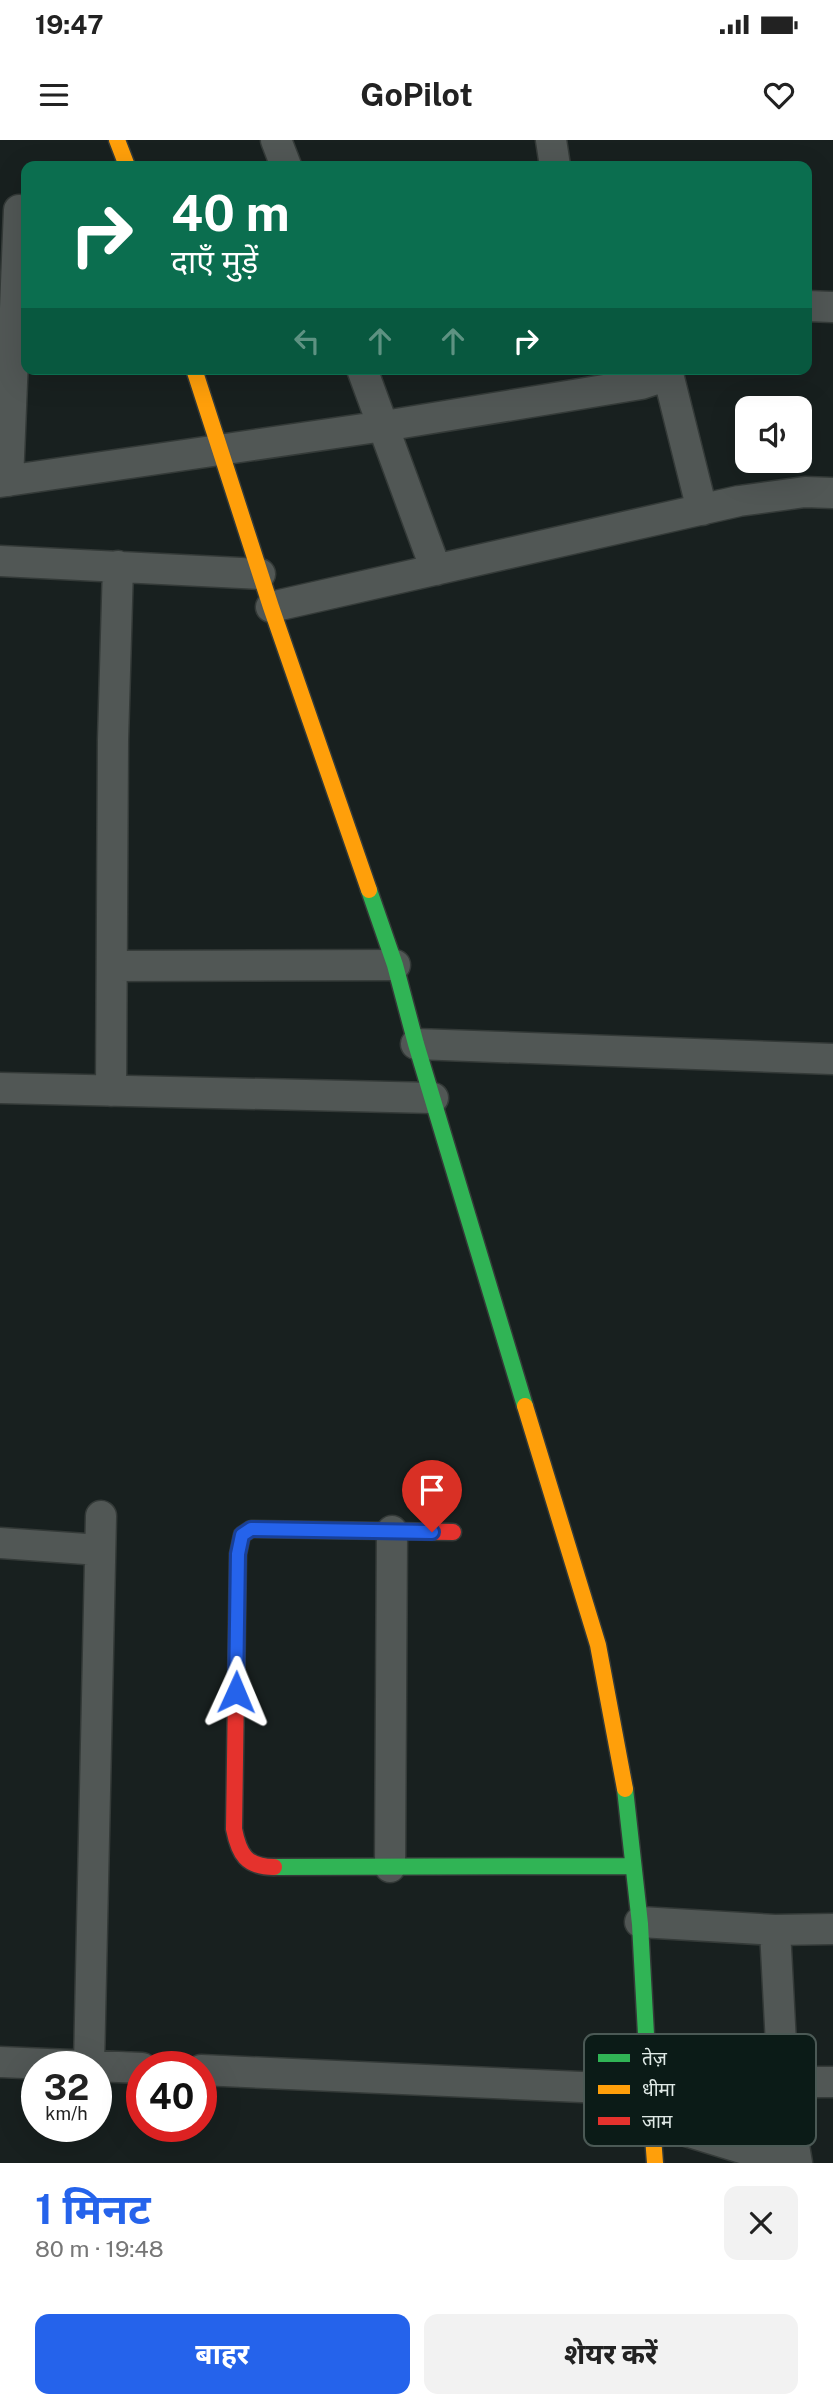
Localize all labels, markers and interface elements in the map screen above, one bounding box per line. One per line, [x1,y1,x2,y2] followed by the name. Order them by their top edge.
[35,9,104,40] text: 19:47
[35,76,73,114] icon: menu
[360,76,473,113] text: GoPilot
[760,76,798,114] icon: heart
[171,184,290,242] text: 40 m
[56,189,147,280] icon: right
[171,243,258,280] text: दाएँ मुड़ें
[288,322,326,360] icon: left
[361,322,399,360] icon: ahead
[434,322,472,360] icon: ahead
[507,322,545,360] icon: right
[735,396,812,473] map controls
[735,396,812,473] button: sound
[402,1460,462,1532] pin
[413,1471,451,1509] icon: arrive
[199,1655,273,1729] position arrow
[584,2034,816,2146] legend
[642,2047,668,2069] text: तेज़
[126,2051,217,2142] speed limit sign: 40
[44,2067,89,2108] text: 32
[642,2078,676,2100] text: धीमा
[45,2103,88,2124] text: km/h
[642,2110,673,2132] text: जाम
[35,2184,151,2233] text: 1 मिनट
[724,2186,798,2260] button: close
[35,2235,164,2262] text: 80 m · 19:48
[35,2314,410,2394] button: बाहर
[424,2314,798,2394] button: शेयर करें

